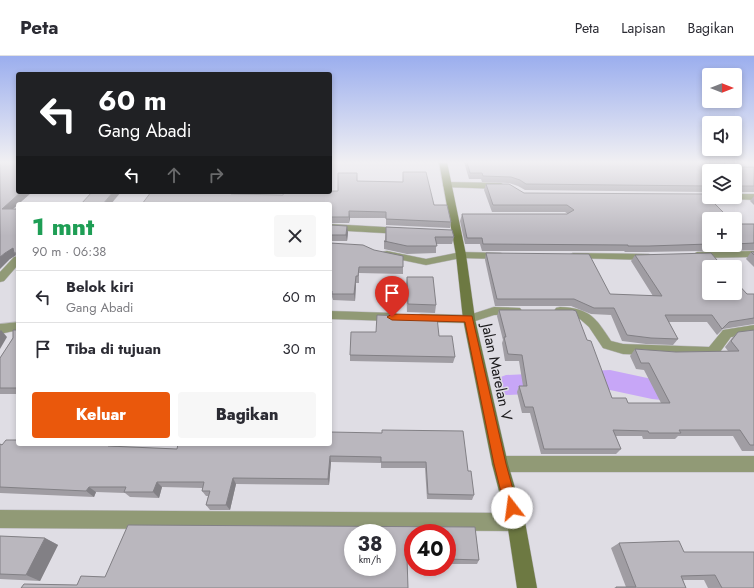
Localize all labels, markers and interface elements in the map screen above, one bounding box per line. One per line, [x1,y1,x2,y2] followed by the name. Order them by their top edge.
[20,14,58,41] text: Peta
[575,18,599,38] text: Peta
[621,18,666,38] text: Lapisan
[688,18,734,38] text: Bagikan
[702,68,742,108] north arrow
[702,68,742,300] map controls
[98,80,167,121] text: 60 m
[32,88,84,140] icon: left
[702,116,742,156] button: sound
[98,118,191,144] text: Gang Abadi
[121,164,143,186] icon: left
[163,164,185,186] icon: ahead
[205,164,227,186] icon: right
[702,164,742,204] button: layers
[32,209,94,244] text: 1 mnt
[702,212,742,252] button: +
[274,215,316,257] button: close
[32,242,106,261] text: 90 m · 06:38
[702,260,742,300] button: −
[66,276,134,298] text: Belok kiri
[375,276,409,317] pin
[381,282,403,304] icon: arrive
[32,286,54,308] icon: left
[282,286,316,308] text: 60 m
[66,298,134,317] text: Gang Abadi
[476,319,518,423] street label: Jalan Marelan V
[32,338,54,360] icon: arrive
[66,338,161,360] text: Tiba di tujuan
[283,338,316,360] text: 30 m
[32,392,170,438] button: Keluar
[178,392,316,438] button: Bagikan
[491,487,533,529] position arrow
[404,524,456,576] speed limit sign: 40
[358,530,382,559] text: 38
[359,552,381,567] text: km/h

